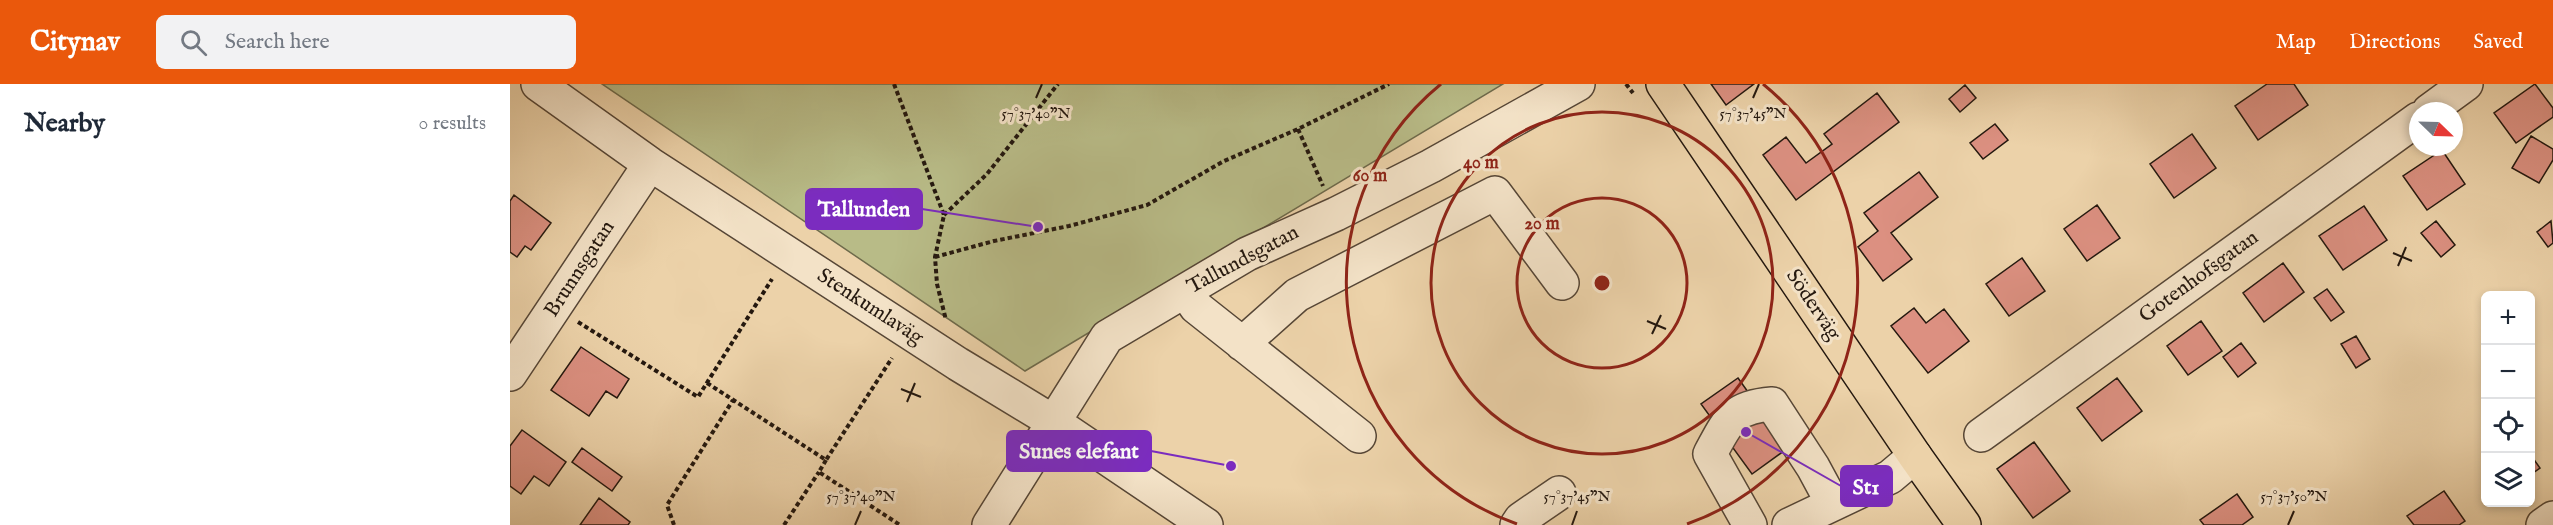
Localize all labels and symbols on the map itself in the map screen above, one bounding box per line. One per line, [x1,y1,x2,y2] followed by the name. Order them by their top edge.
[2409,102,2463,156] north arrow
[1001,104,1071,123] text: 57°37'40"N
[1719,104,1787,123] text: 57°37'45"N
[1463,152,1499,175] text: 40 m
[1353,165,1387,188] text: 60 m
[806,189,922,229] callout: Tallunden
[817,196,911,224] text: Tallunden
[1524,213,1560,236] text: 20 m
[539,215,621,323] street label: Brunnsgatan
[1182,219,1304,301] street label: Tallundsgatan
[2134,225,2264,329] street label: Gotenhofsgatan
[812,263,929,352] street label: Stenkumlaväg
[1779,264,1847,346] street label: Söderväg
[1592,273,1612,293] centre of rings
[1007,431,1151,471] callout: Sunes elefant
[1019,438,1139,466] text: Sunes elefant
[1841,466,1892,506] callout: St1
[1852,474,1880,502] text: St1
[826,487,896,506] text: 57°37'40"N
[1543,487,1611,506] text: 57°37'45"N
[2260,487,2328,506] text: 57°37'50"N

